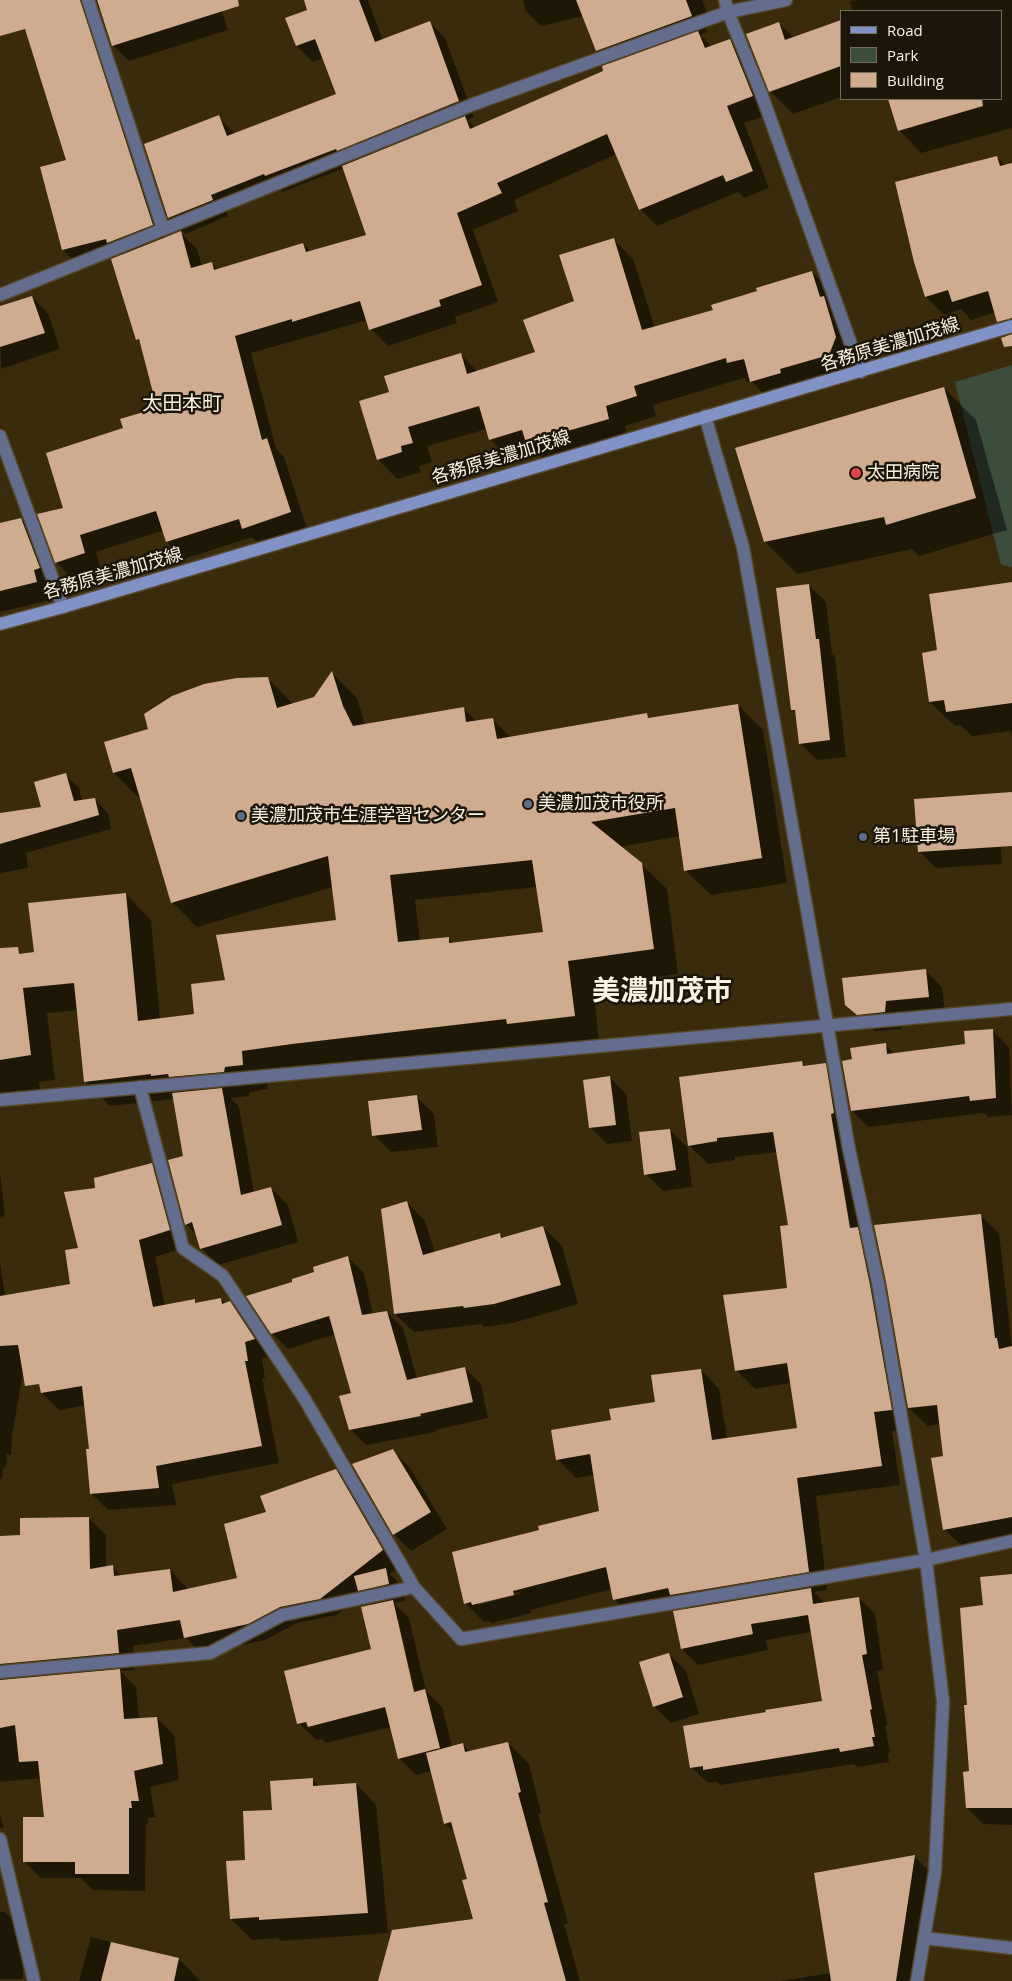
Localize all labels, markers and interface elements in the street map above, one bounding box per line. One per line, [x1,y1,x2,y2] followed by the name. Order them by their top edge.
[840,10,1002,100] legend
[887,20,923,40] text: Road
[887,45,918,65] text: Park
[887,70,944,90] text: Building
[818,314,962,376] street label: 各務原美濃加茂線
[142,392,222,416] district label: 太田本町
[429,427,573,489] street label: 各務原美濃加茂線
[867,462,939,484] place label: 太田病院
[849,466,863,480] marker: 太田病院
[41,544,185,604] street label: 各務原美濃加茂線
[538,793,664,815] place label: 美濃加茂市役所
[522,798,534,810] marker: 美濃加茂市役所
[251,805,485,827] place label: 美濃加茂市生涯学習センター
[235,810,247,822] marker: 美濃加茂市生涯学習センター
[873,826,955,848] place label: 第1駐車場
[857,831,869,843] marker: 第1駐車場
[592,975,732,1009] district label: 美濃加茂市

